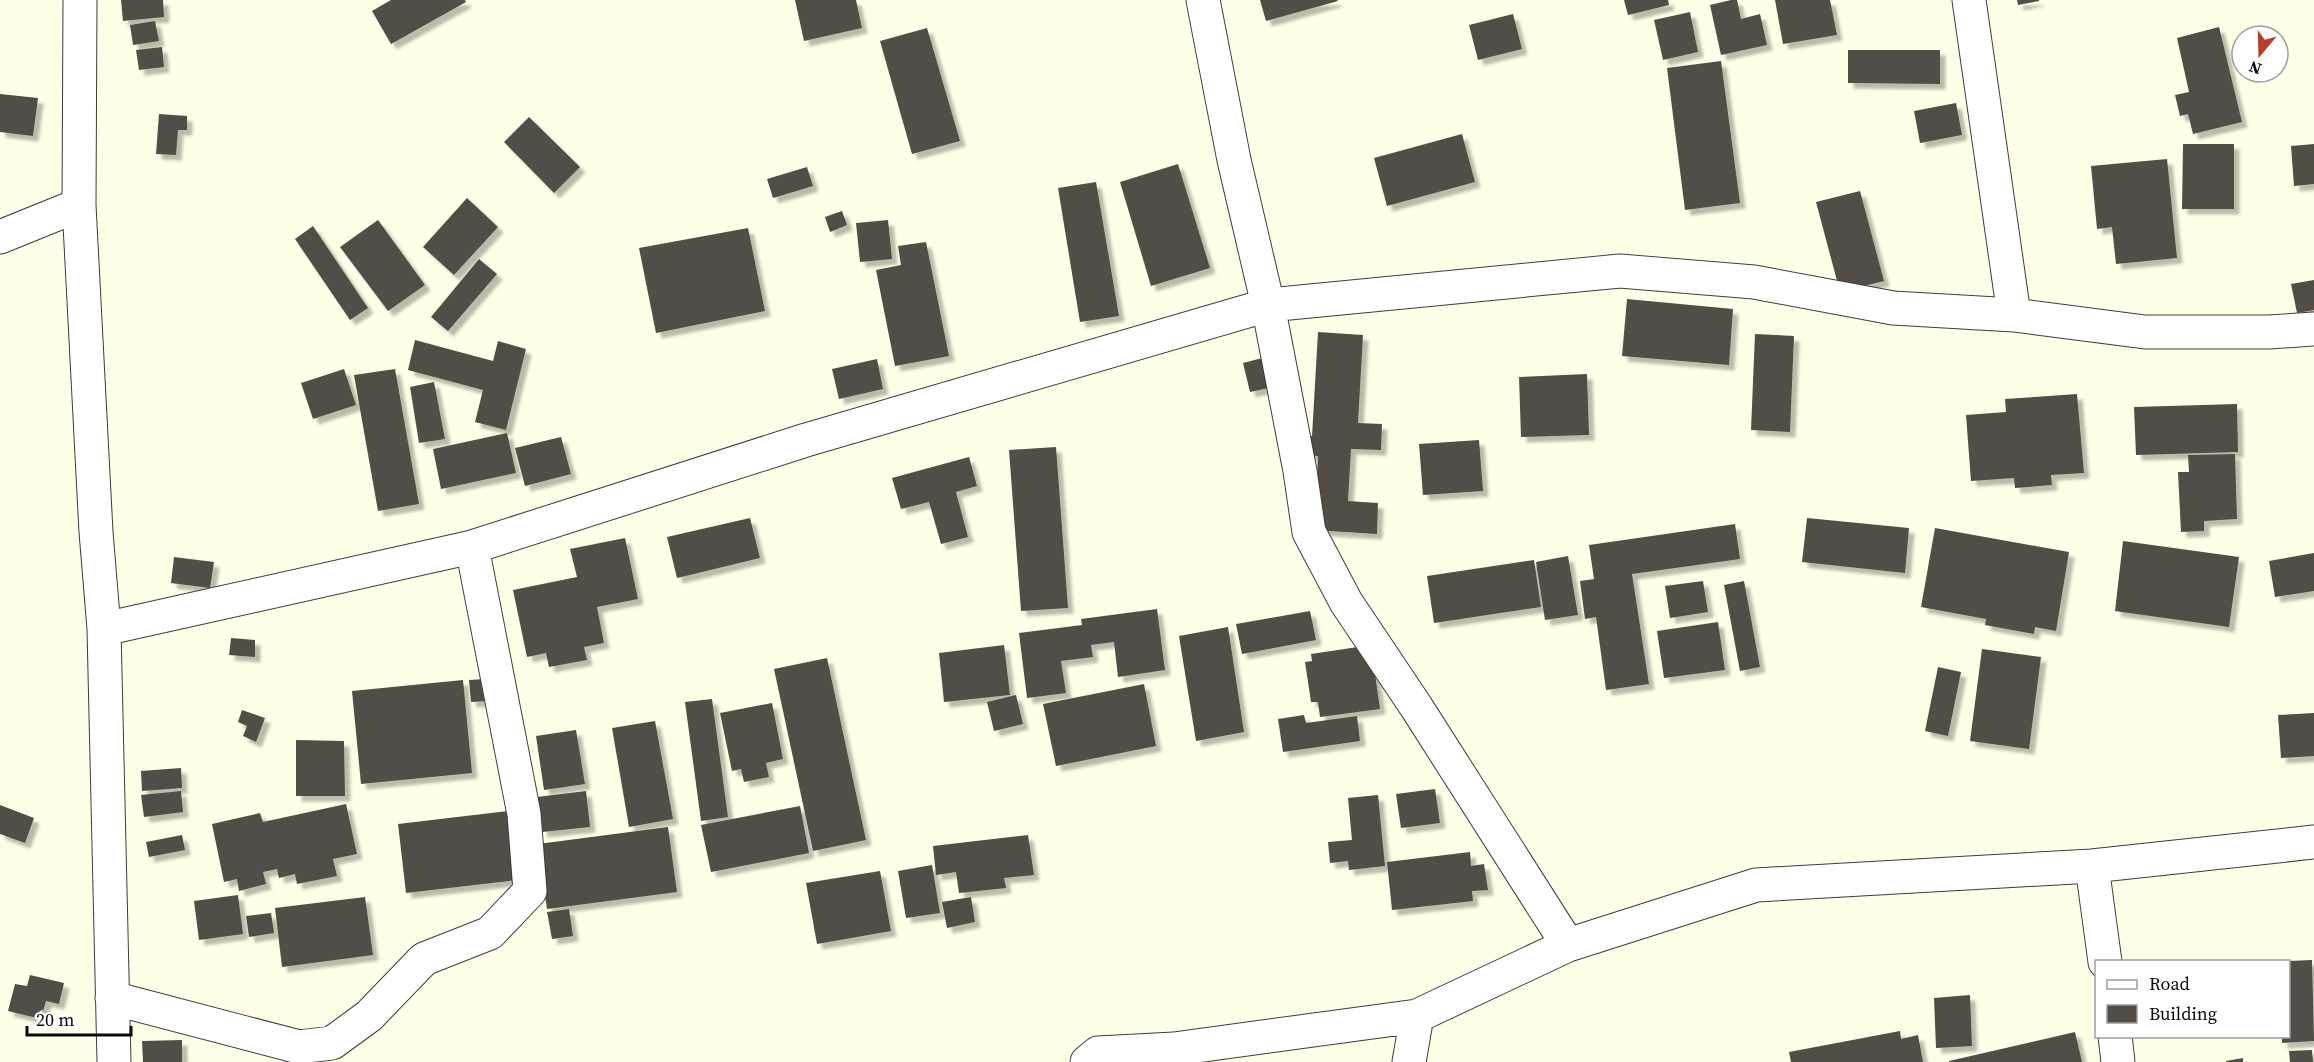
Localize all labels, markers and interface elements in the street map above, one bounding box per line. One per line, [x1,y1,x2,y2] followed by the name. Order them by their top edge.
[2230,24,2290,84] north arrow
[2246,56,2264,80] text: N
[2095,960,2290,1038] legend
[2149,971,2190,996] text: Road
[27,999,130,1037] scale bar
[2149,1001,2217,1026] text: Building
[36,1007,74,1032] text: 20 m

